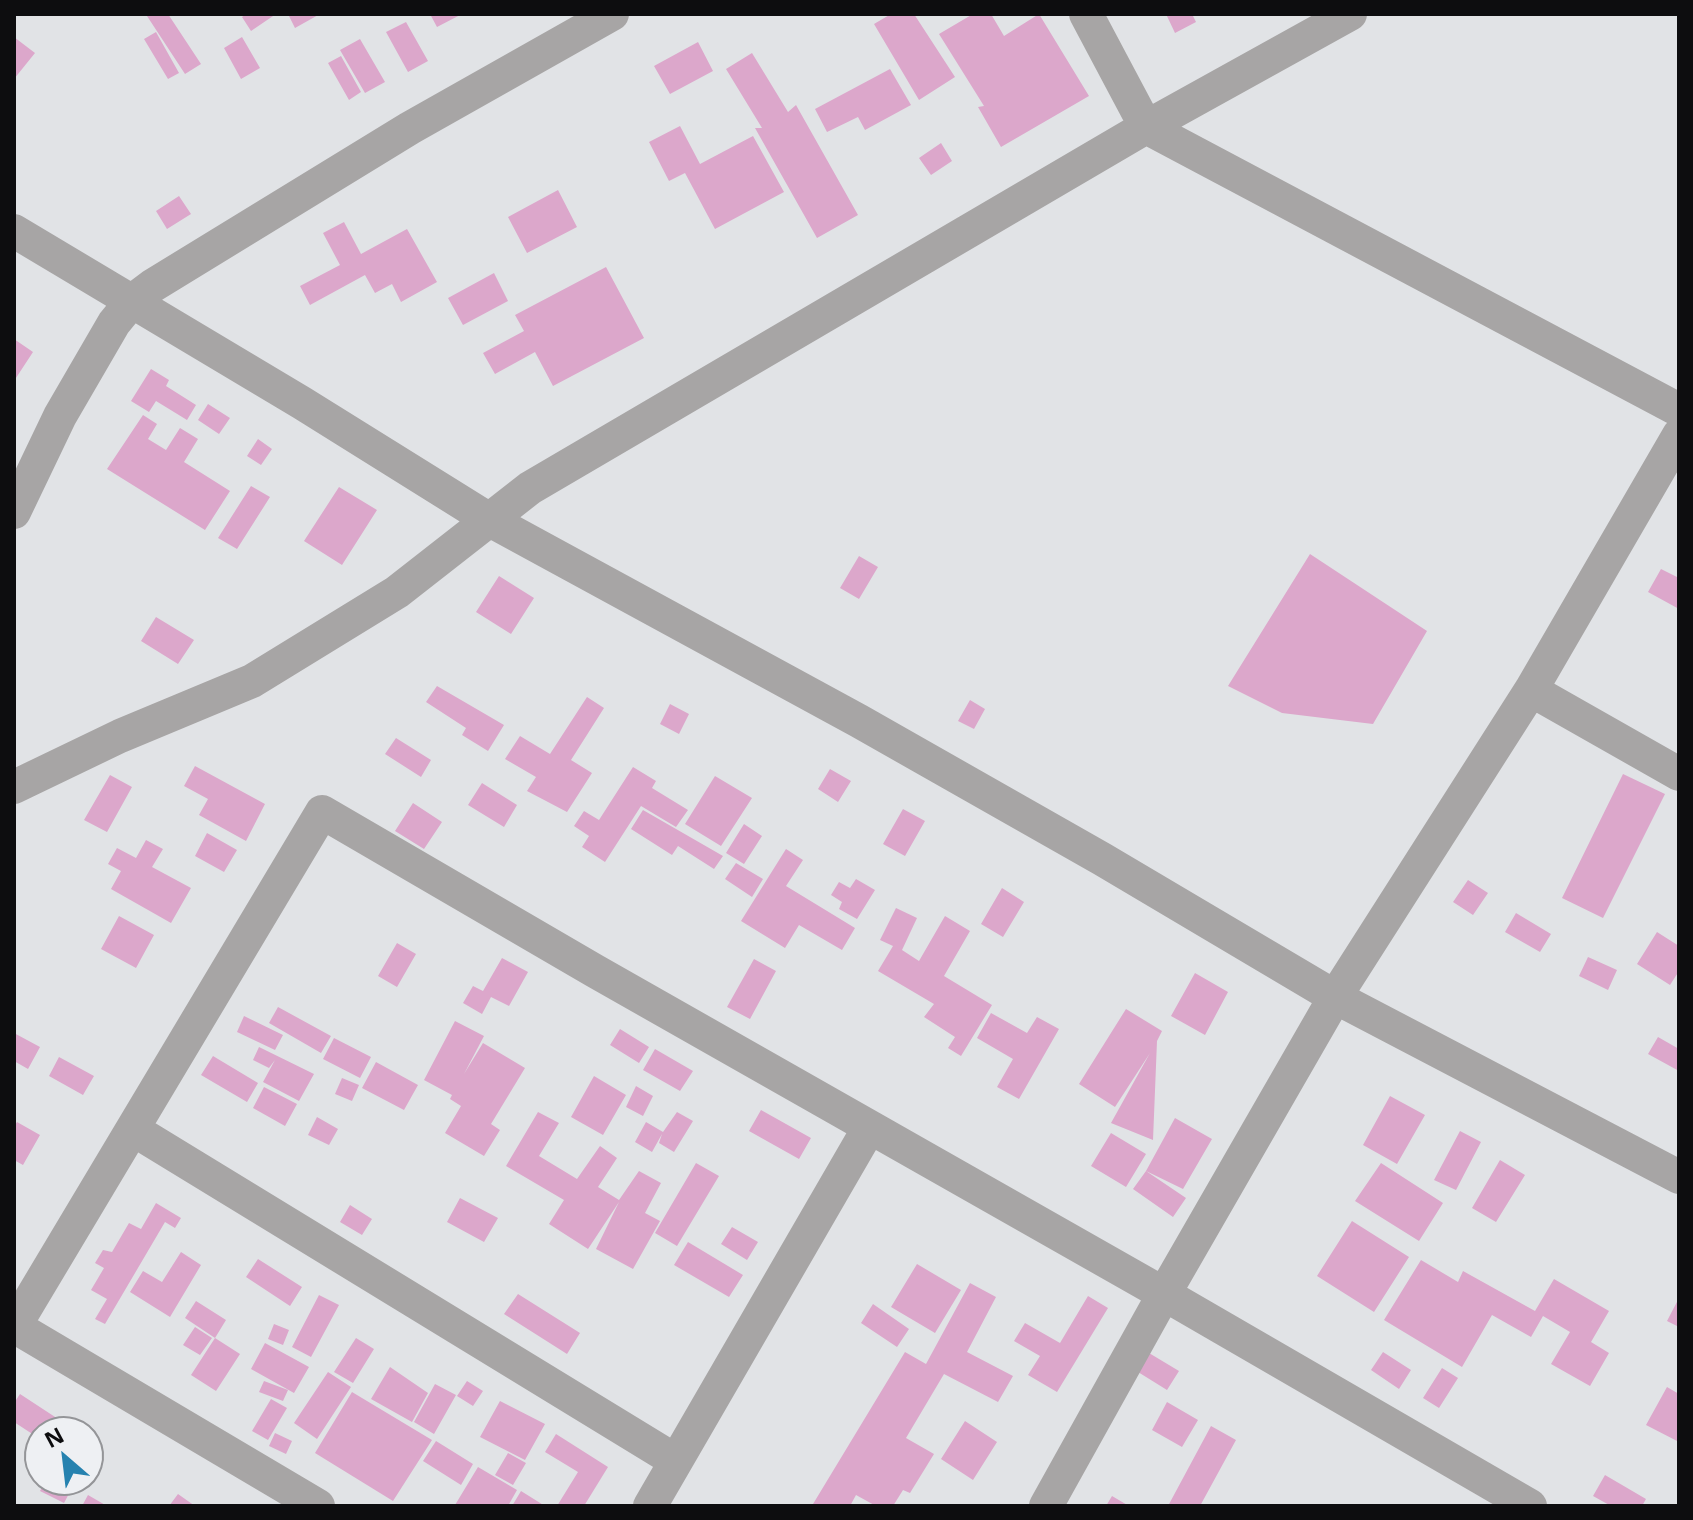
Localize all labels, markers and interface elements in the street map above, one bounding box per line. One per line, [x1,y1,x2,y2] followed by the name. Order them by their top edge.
[24,1416,104,1496] north arrow
[39,1419,69,1454] text: N

